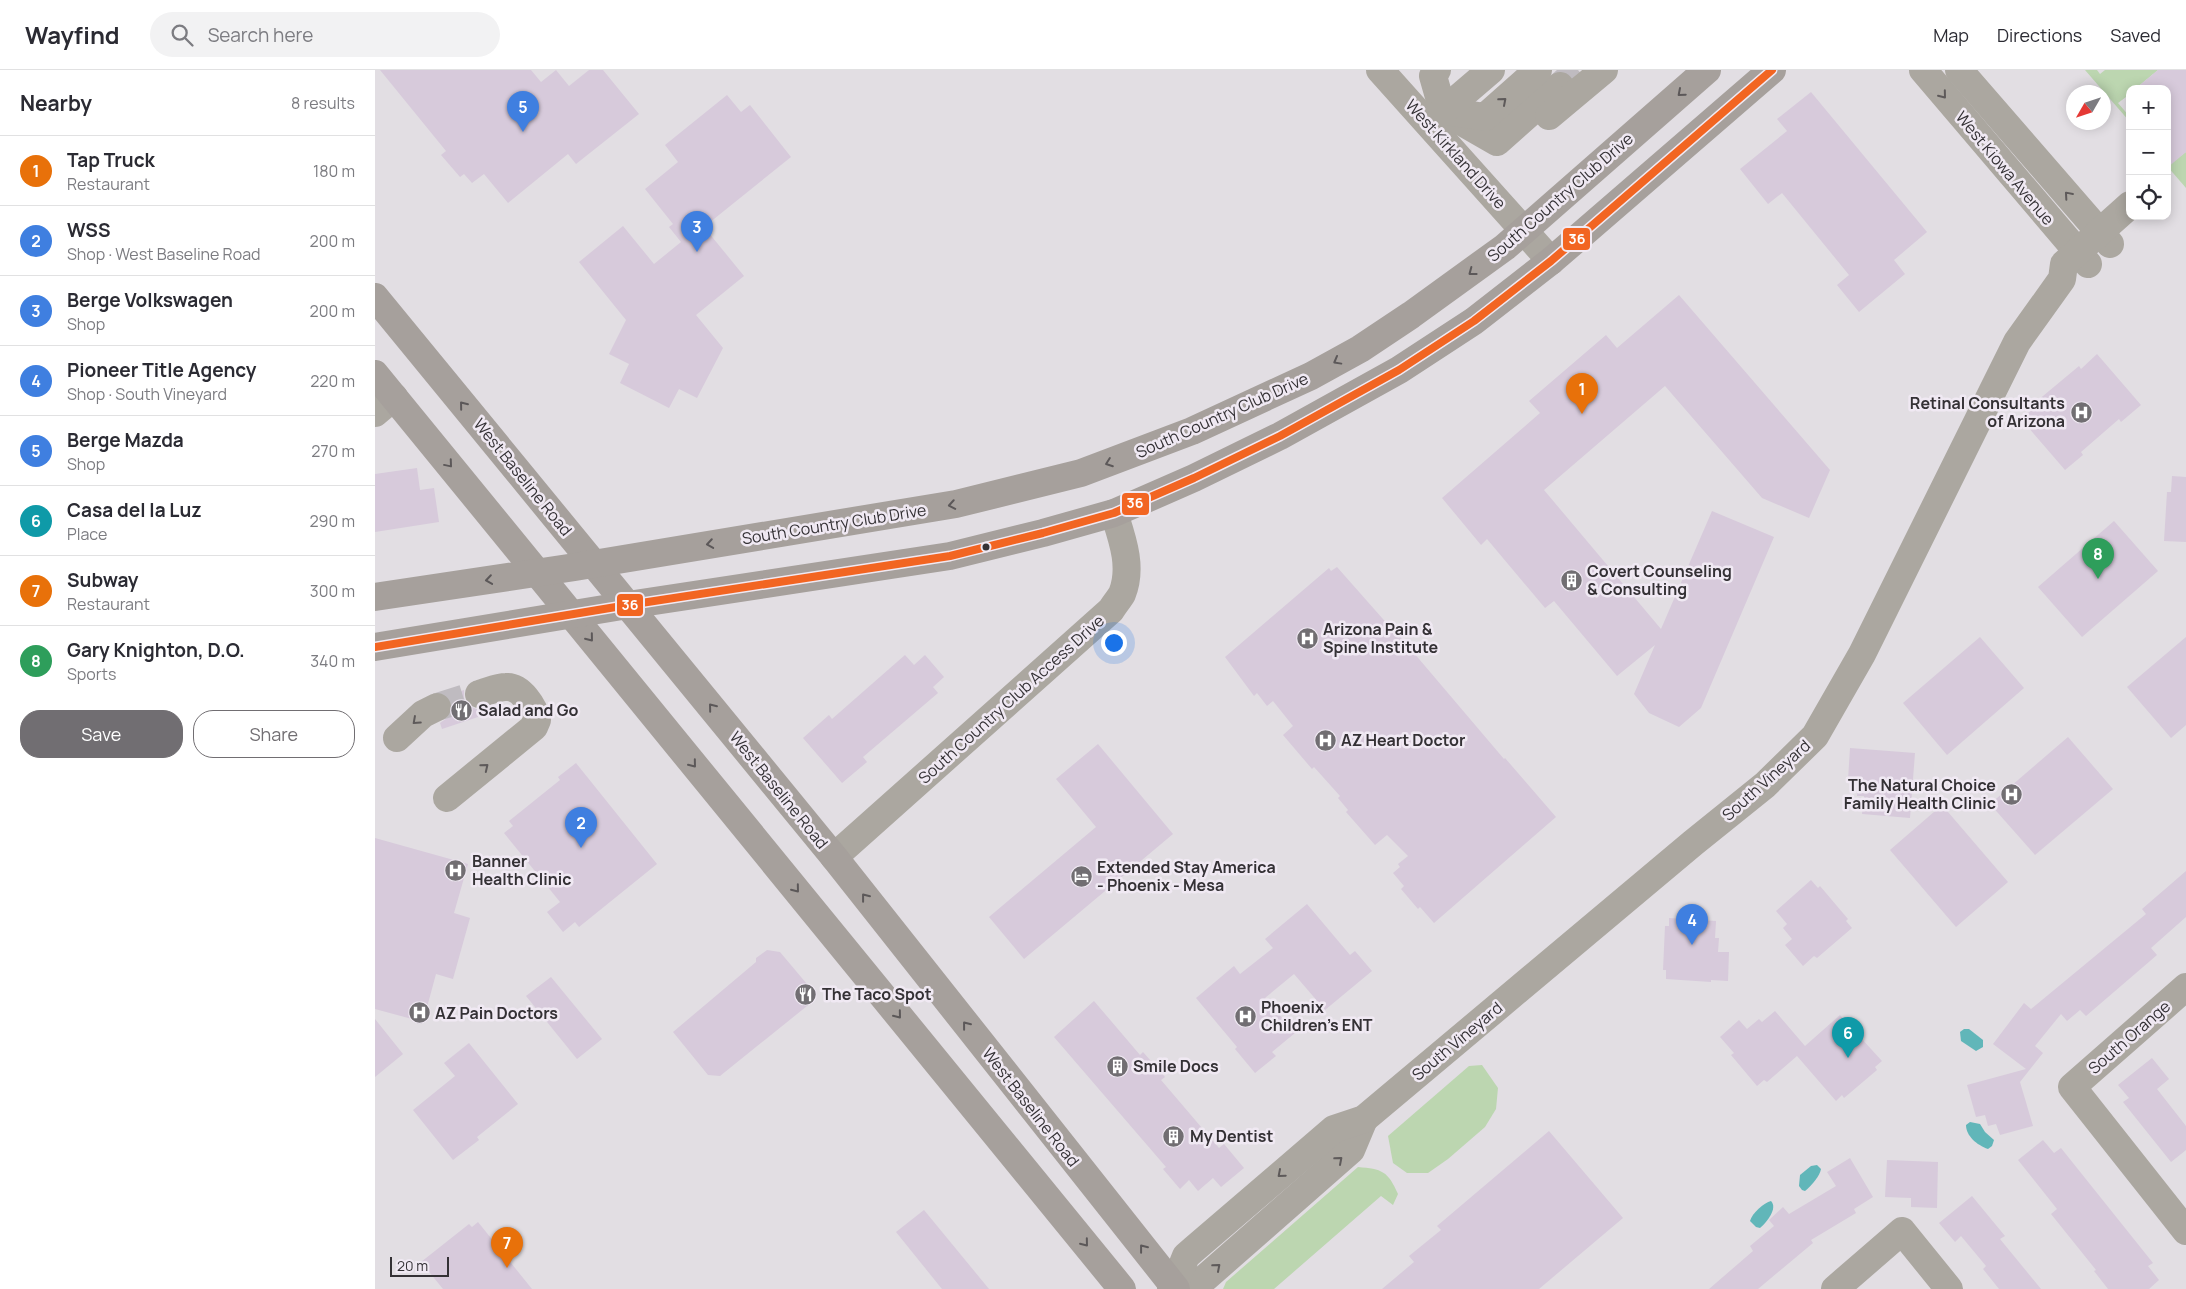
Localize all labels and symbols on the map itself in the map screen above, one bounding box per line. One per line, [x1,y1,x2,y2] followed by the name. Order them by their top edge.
[2066,85,2111,130] north arrow
[1678,87,1687,96] one-way arrow
[1938,89,1946,98] one-way arrow
[507,91,539,132] pin: 5
[1401,94,1511,214] street label: West Kirkland Drive
[1498,97,1507,106] one-way arrow
[1951,106,2059,230] street label: West Kiowa Avenue
[1482,128,1638,266] street label: South Country Club Drive
[2064,192,2073,201] one-way arrow
[681,211,713,252] pin: 3
[1562,227,1591,251] line badge: 36
[1569,229,1585,248] text: 36
[1468,266,1478,275] one-way arrow
[1333,355,1342,365] one-way arrow
[1132,367,1312,463] street label: South Country Club Drive
[1566,373,1598,414] pin: 1
[1910,392,2065,432] place label: Retinal Consultants of Arizona
[2069,400,2093,424] hospital icon: Retinal Consultants of Arizona
[460,401,469,410] one-way arrow
[469,414,577,540] street label: West Baseline Road
[1105,457,1113,467] one-way arrow
[443,458,451,467] one-way arrow
[1121,492,1150,516] line badge: 36
[1127,493,1143,512] text: 36
[740,499,928,549] street label: South Country Club Drive
[948,499,956,509] one-way arrow
[2082,538,2114,579] pin: 8
[706,539,714,549] one-way arrow
[981,542,991,552] unlabelled marker
[1587,560,1732,600] place label: Covert Counseling & Consulting
[1559,568,1583,592] building icon: Covert Counseling & Consulting
[485,574,493,585] one-way arrow
[616,593,644,617] line badge: 36
[622,595,638,614] text: 36
[913,610,1109,788] street label: South Country Club Access Drive
[1323,618,1439,658] place label: Arizona Pain & Spine Institute
[1295,626,1319,650] hospital icon: Arizona Pain & Spine Institute
[1101,630,1127,656] your location
[584,632,592,641] one-way arrow
[450,698,474,722] restaurant icon: Salad and Go
[478,699,578,721] place label: Salad and Go
[709,704,717,713] one-way arrow
[413,715,422,724] one-way arrow
[725,727,833,853] street label: West Baseline Road
[1313,728,1337,752] hospital icon: AZ Heart Doctor
[1341,729,1465,751] place label: AZ Heart Doctor
[1717,734,1815,826] street label: South Vineyard
[687,758,696,767] one-way arrow
[479,764,488,772] one-way arrow
[1844,774,1996,814] place label: The Natural Choice Family Health Clinic
[2000,782,2024,806] hospital icon: The Natural Choice Family Health Clinic
[565,807,597,848] pin: 2
[472,850,571,890] place label: Banner Health Clinic
[1097,856,1276,896] place label: Extended Stay America - Phoenix - Mesa
[444,858,468,882] hospital icon: Banner Health Clinic
[1069,864,1093,888] hotel icon: Extended Stay America - Phoenix - Mesa
[790,884,799,893] one-way arrow
[862,894,871,903] one-way arrow
[1676,904,1708,945] pin: 4
[794,982,818,1006] restaurant icon: The Taco Spot
[822,983,932,1005] place label: The Taco Spot
[2083,995,2175,1079] street label: South Orange
[1261,996,1373,1036] place label: Phoenix Children's ENT
[1407,997,1507,1085] street label: South Vineyard
[407,1001,431,1025] hospital icon: AZ Pain Doctors
[435,1002,558,1024] place label: AZ Pain Doctors
[1233,1004,1257,1028] hospital icon: Phoenix Children's ENT
[893,1009,901,1018] one-way arrow
[1832,1017,1864,1058] pin: 6
[964,1022,972,1031] one-way arrow
[978,1043,1084,1171] street label: West Baseline Road
[1105,1054,1129,1078] building icon: Smile Docs
[1133,1055,1219,1077] place label: Smile Docs
[1162,1124,1186,1148] building icon: My Dentist
[1190,1125,1274,1147] place label: My Dentist
[1334,1157,1343,1166] one-way arrow
[1278,1168,1287,1177] one-way arrow
[491,1227,523,1268] pin: 7
[1079,1238,1088,1247] one-way arrow
[1141,1245,1149,1254] one-way arrow
[390,1254,449,1277] scale bar
[1211,1264,1220,1273] one-way arrow

